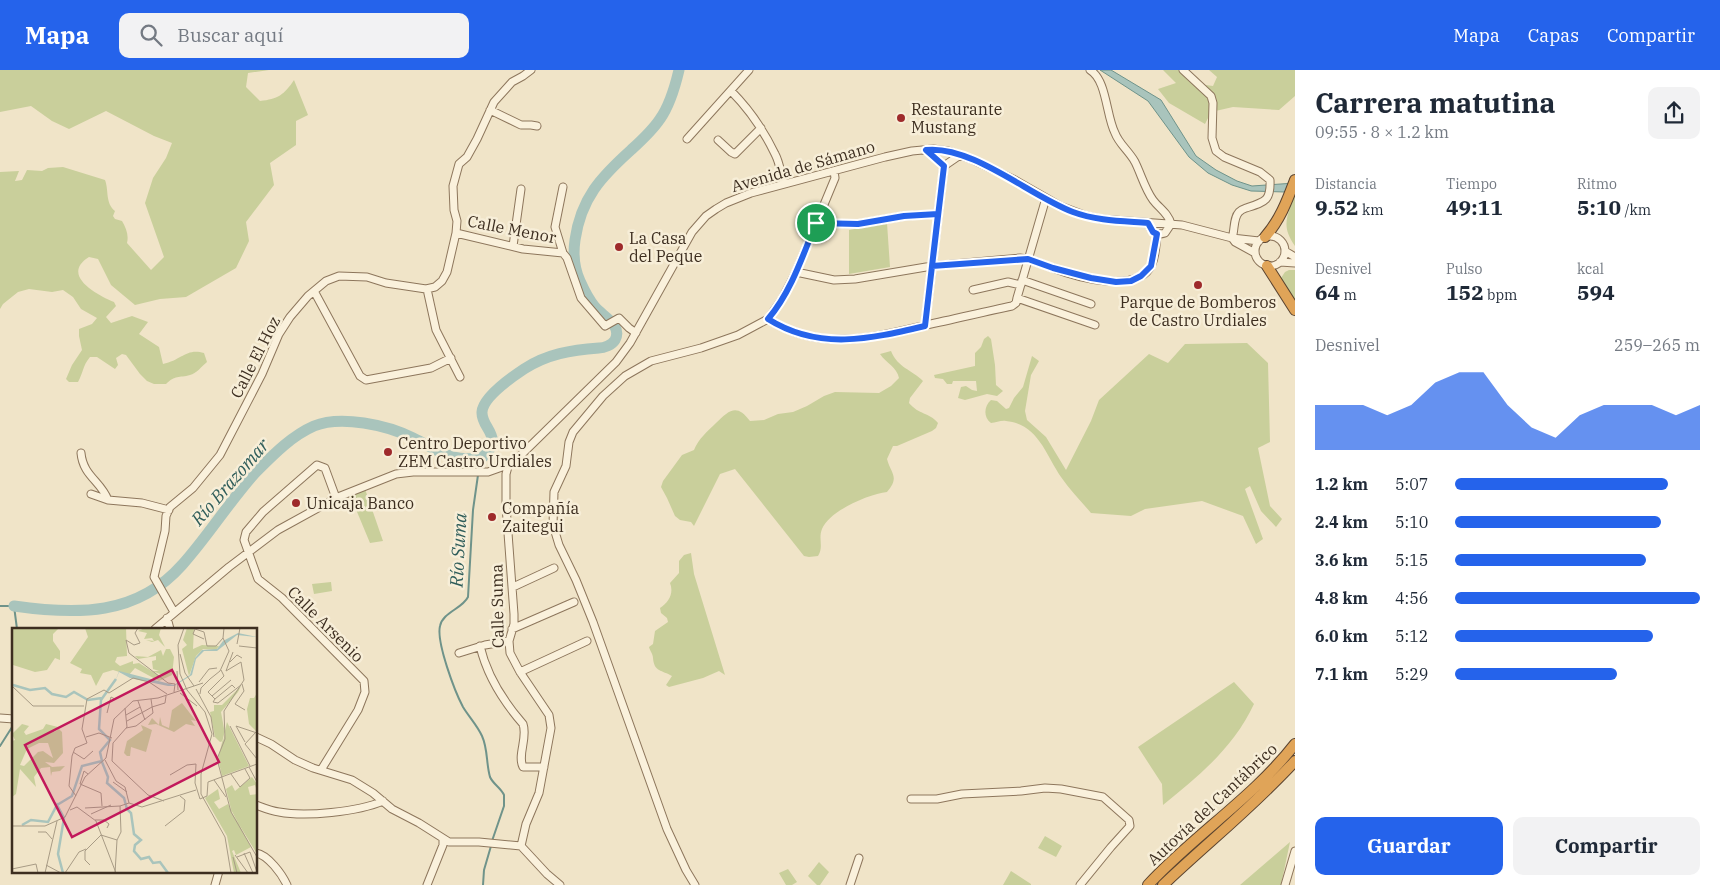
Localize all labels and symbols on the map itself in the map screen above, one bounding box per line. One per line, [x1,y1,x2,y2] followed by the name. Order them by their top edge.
[911,99,1002,137] place label: Restaurante Mustang
[895,112,907,124] marker: Restaurante Mustang
[729,136,877,196] street label: Avenida de Sámano
[795,202,837,244] pin
[466,211,558,247] street label: Calle Menor
[629,228,702,266] place label: La Casa del Peque
[613,241,625,253] marker: La Casa del Peque
[1192,279,1204,291] marker: Parque de Bomberos de Castro Urdiales
[1120,292,1276,330] place label: Parque de Bomberos de Castro Urdiales
[226,313,284,401] street label: Calle El Hoz
[185,433,275,531] water label: Río Brazomar
[398,433,552,471] place label: Centro Deportivo ZEM Castro Urdiales
[382,446,394,458] marker: Centro Deportivo ZEM Castro Urdiales
[306,493,414,513] place label: Unicaja Banco
[290,497,302,509] marker: Unicaja Banco
[502,498,579,536] place label: Compañía Zaitegui
[486,511,498,523] marker: Compañía Zaitegui
[445,512,471,589] water label: Río Suma
[486,564,508,648] street label: Calle Suma
[284,582,368,666] street label: Calle Arsenio
[12,628,258,872] inset map
[1143,739,1281,869] street label: Autovía del Cantábrico

